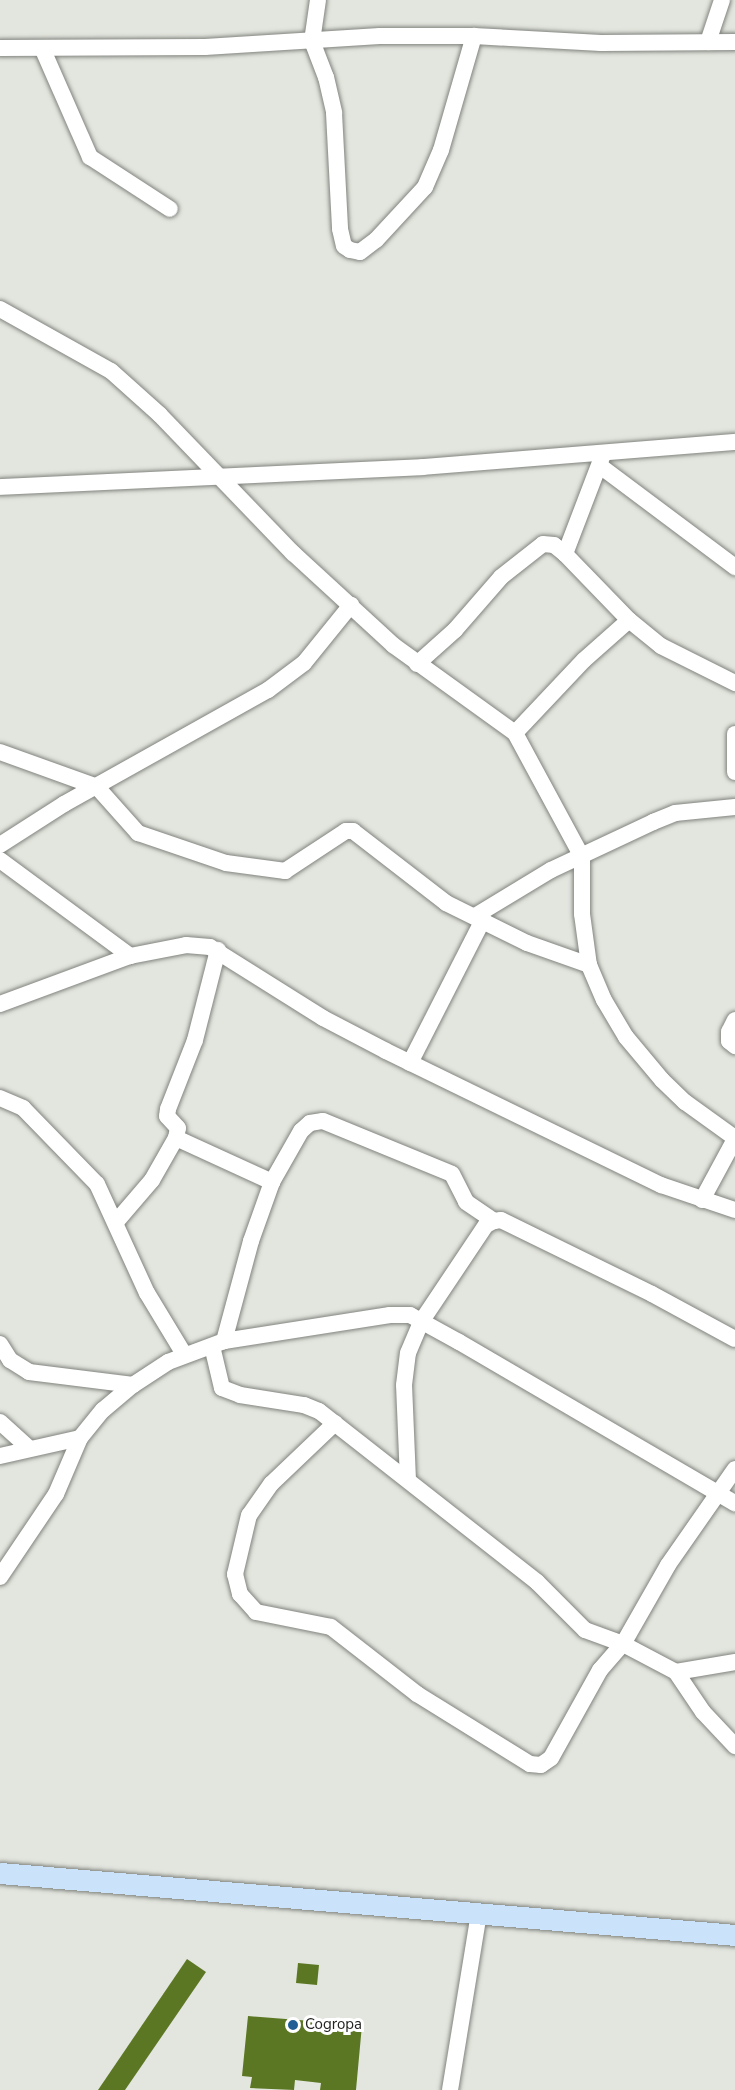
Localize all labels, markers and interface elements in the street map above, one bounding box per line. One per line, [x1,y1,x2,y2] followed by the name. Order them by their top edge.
[305,2016,362,2034] place label: Cogropa
[286,2018,300,2032] marker: Cogropa

